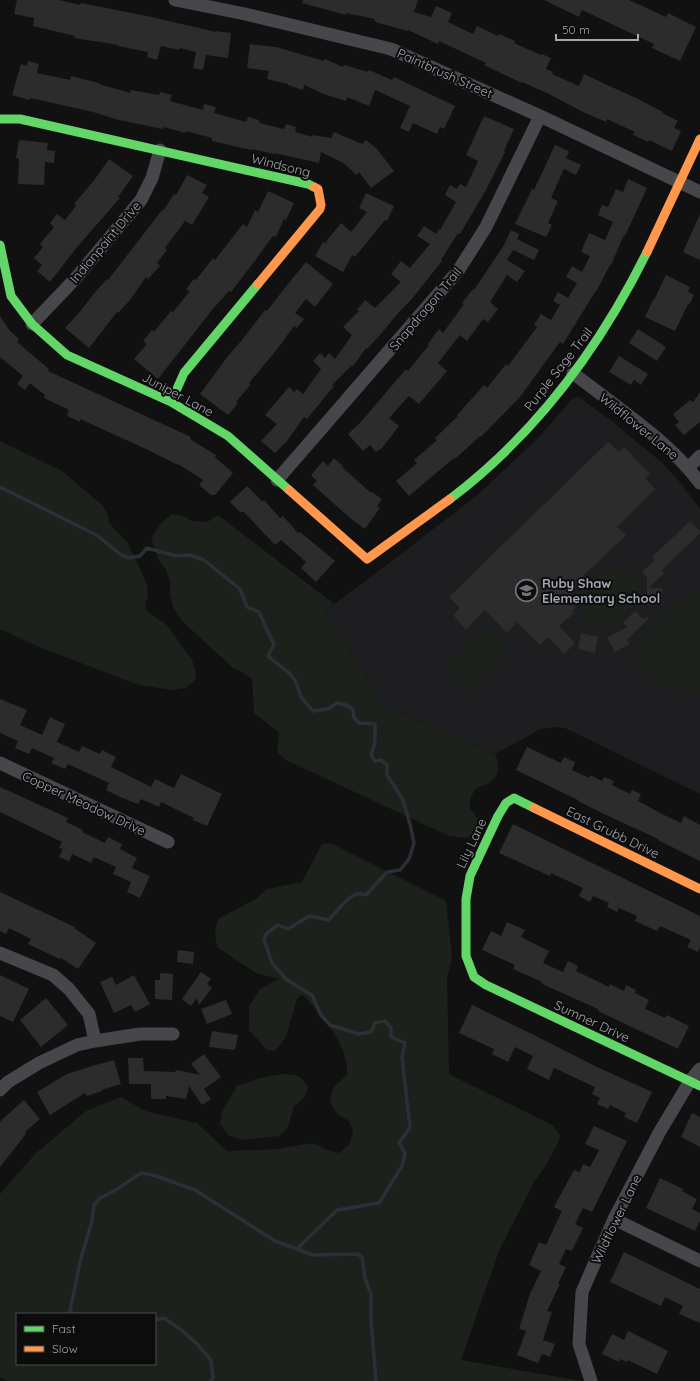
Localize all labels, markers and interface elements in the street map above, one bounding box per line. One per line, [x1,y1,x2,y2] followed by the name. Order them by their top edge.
[556,16,638,42] scale bar
[562,22,590,37] text: 50 m
[395,45,495,101] street label: Paintbrush Street
[250,150,312,180] street label: Windsong
[66,198,144,286] street label: Indianpaint Drive
[386,264,464,354] street label: Snapdragon Trail
[521,324,595,414] street label: Purple Sage Trail
[140,368,216,420] street label: Juniper Lane
[596,389,682,463] street label: Wildflower Lane
[542,575,660,606] place label: Ruby Shaw Elementary School
[514,577,540,603] school or university icon: Ruby Shaw Elementary School
[20,767,148,839] street label: Copper Meadow Drive
[564,803,662,861] street label: East Grubb Drive
[453,816,489,870] street label: Lily Lane
[552,997,632,1045] street label: Sumner Drive
[588,1172,644,1266] street label: Wildflower Lane
[16,1313,156,1365] legend
[52,1321,76,1336] text: Fast
[52,1341,78,1356] text: Slow

